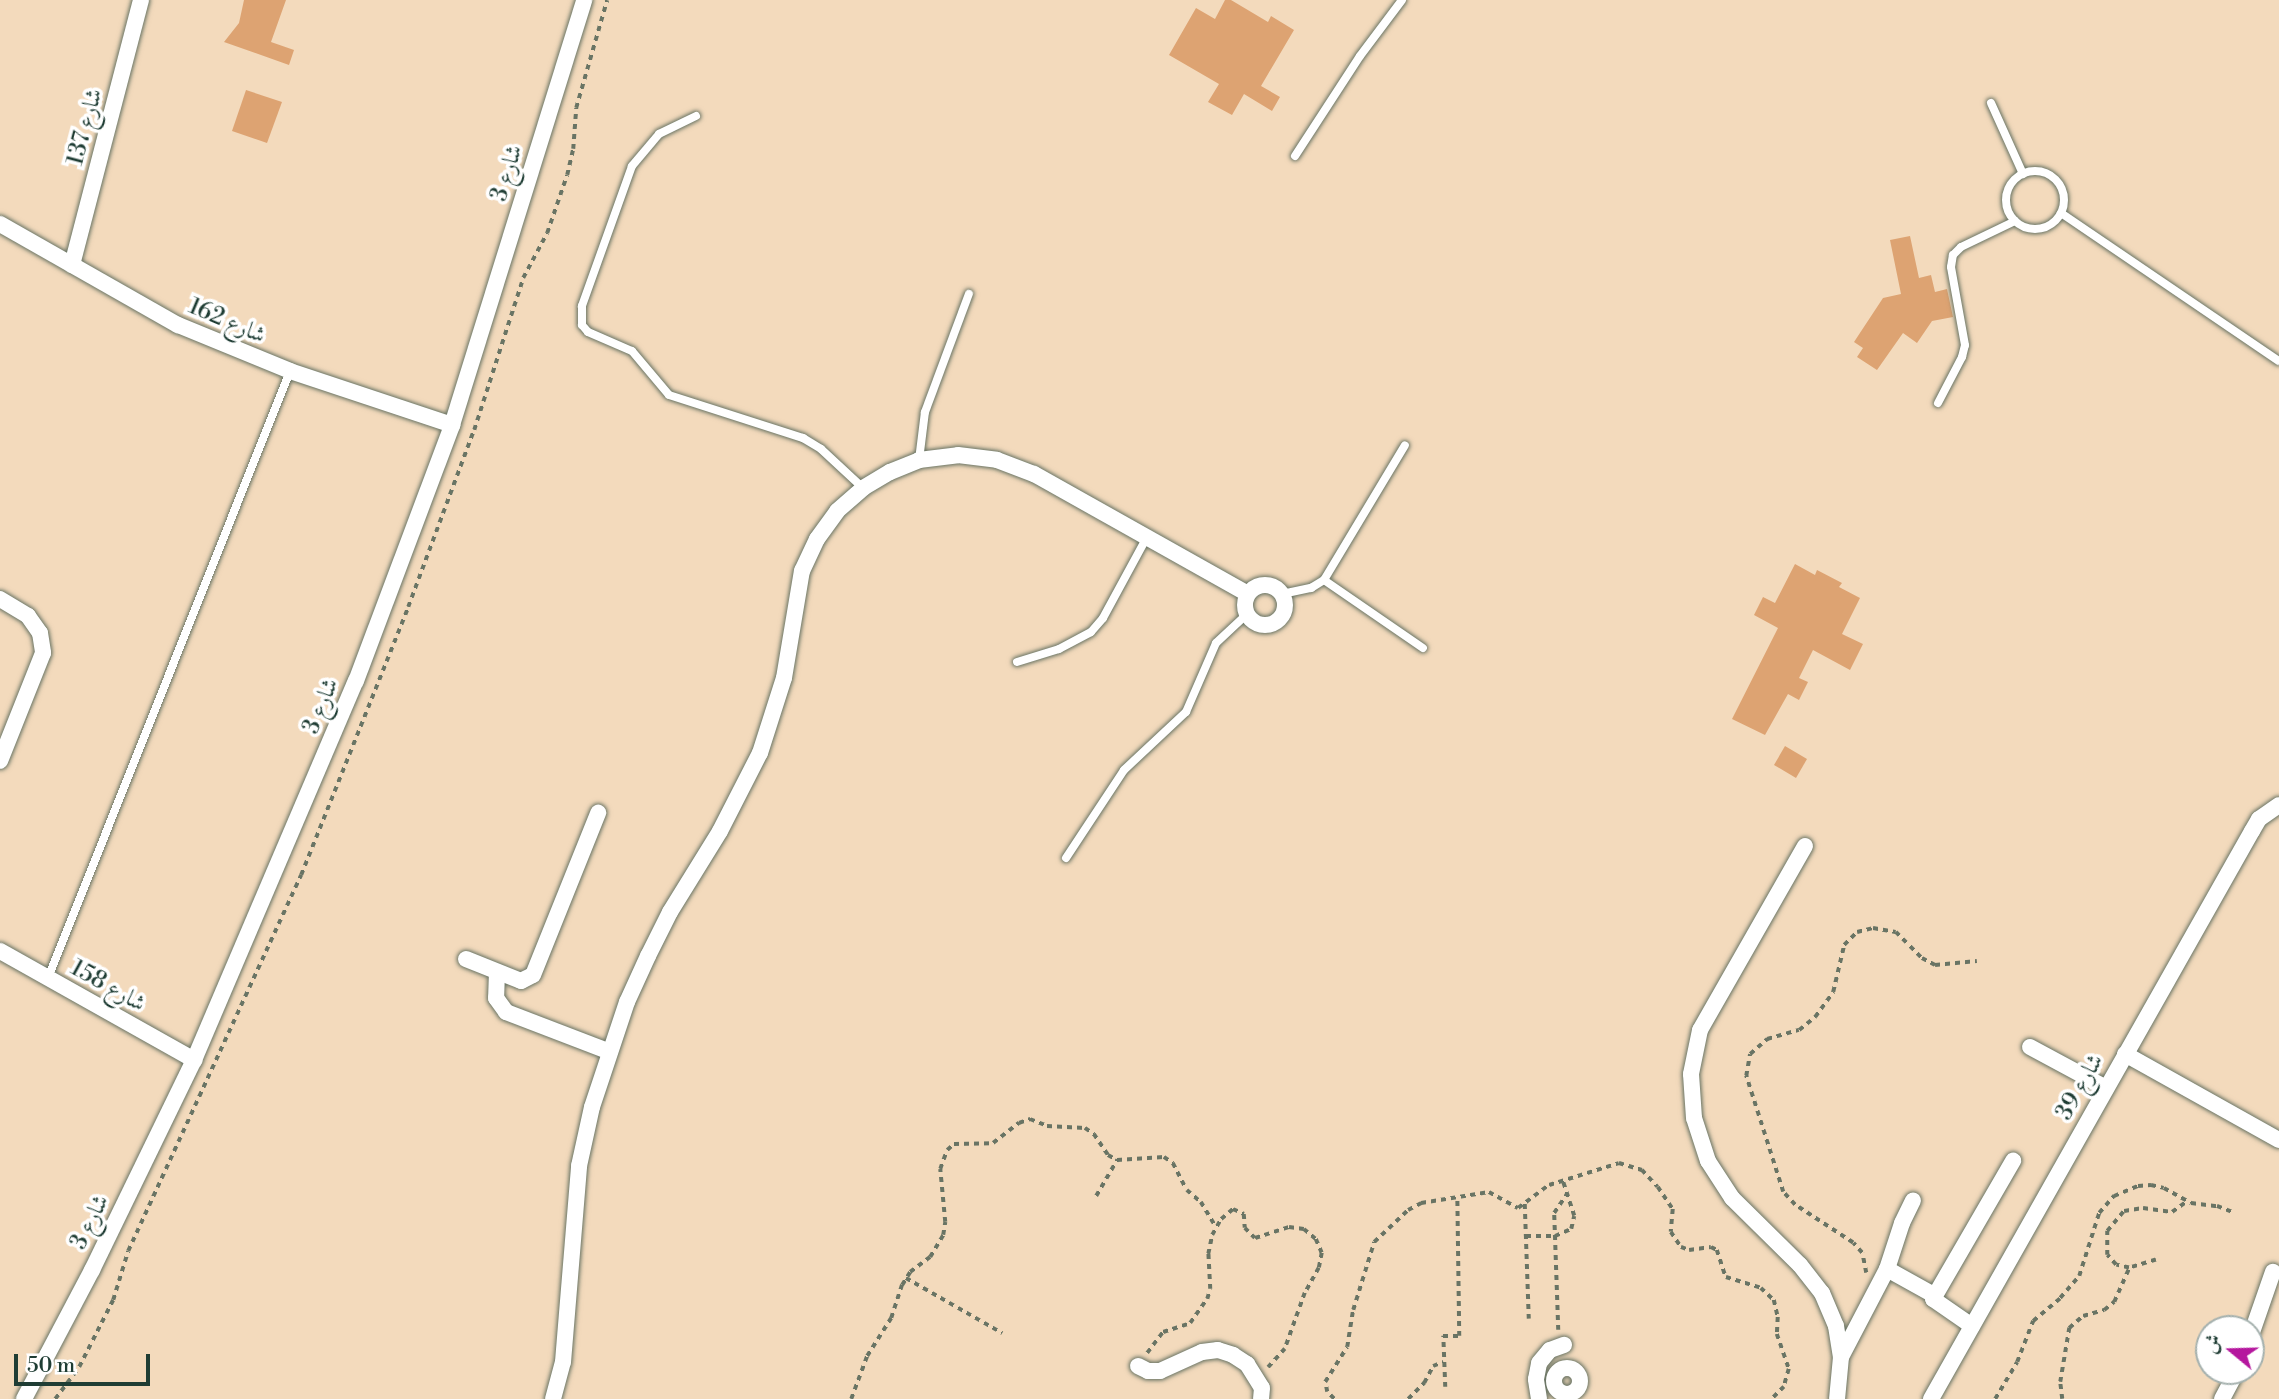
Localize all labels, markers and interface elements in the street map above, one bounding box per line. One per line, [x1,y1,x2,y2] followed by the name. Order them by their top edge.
[62,86,108,168] street label: شارع 137
[485,142,529,204] street label: شارع 3
[184,293,270,349] street label: شارع 162
[297,674,345,738] street label: شارع 3
[66,954,150,1018] street label: شارع 158
[2051,1049,2109,1125] street label: شارع 39
[65,1190,115,1254] street label: شارع 3
[2195,1315,2265,1385] north arrow
[2198,1331,2226,1357] text: ش
[18,1340,154,1384] scale bar
[27,1353,75,1379] text: 50 m

